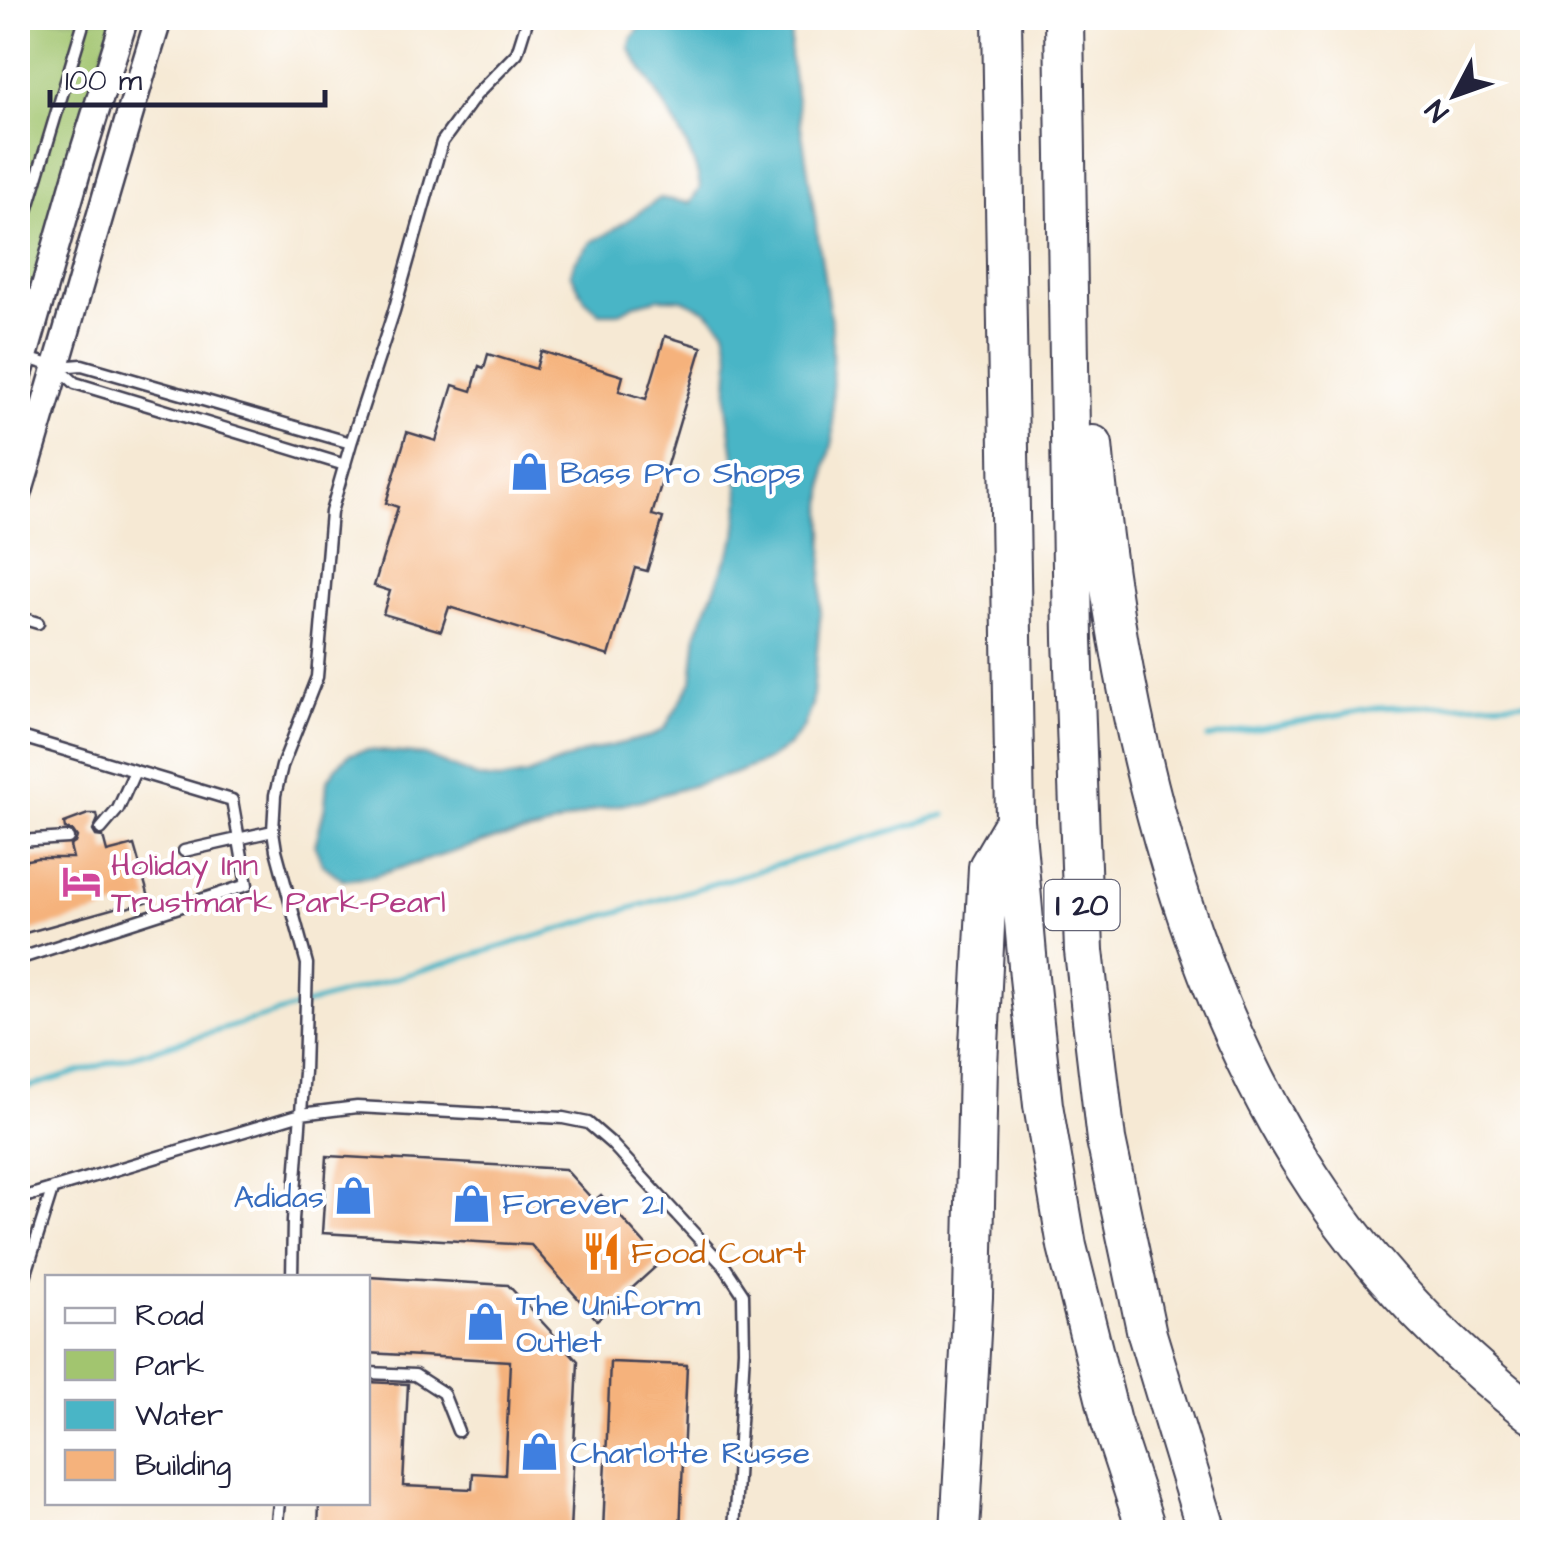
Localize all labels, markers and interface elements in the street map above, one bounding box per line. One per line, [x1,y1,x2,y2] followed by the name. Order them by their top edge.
[50,45,325,107] scale bar
[1405,45,1505,145] north arrow
[65,60,143,102] text: 100 m
[1416,91,1458,130] text: N
[509,451,551,493] shop icon: Bass Pro Shops
[560,451,801,496] place label: Bass Pro Shops
[111,843,446,925] place label: Holiday Inn Trustmark Park-Pearl
[60,861,102,903] hotel icon: Holiday Inn Trustmark Park-Pearl
[1044,880,1120,930] road number: I 20
[234,1175,324,1220] place label: Adidas
[333,1175,375,1217] shop icon: Adidas
[451,1182,493,1224] shop icon: Forever 21
[502,1182,664,1227] place label: Forever 21
[580,1231,622,1273] restaurant icon: Food Court
[631,1231,806,1276] place label: Food Court
[45,1275,370,1505] legend
[516,1283,700,1365] place label: The Uniform Outlet
[135,1295,204,1337] text: Road
[465,1301,507,1343] shop icon: The Uniform Outlet
[135,1345,204,1387] text: Park
[135,1395,223,1437] text: Water
[519,1431,561,1473] shop icon: Charlotte Russe
[570,1431,810,1476] place label: Charlotte Russe
[135,1445,231,1488] text: Building

